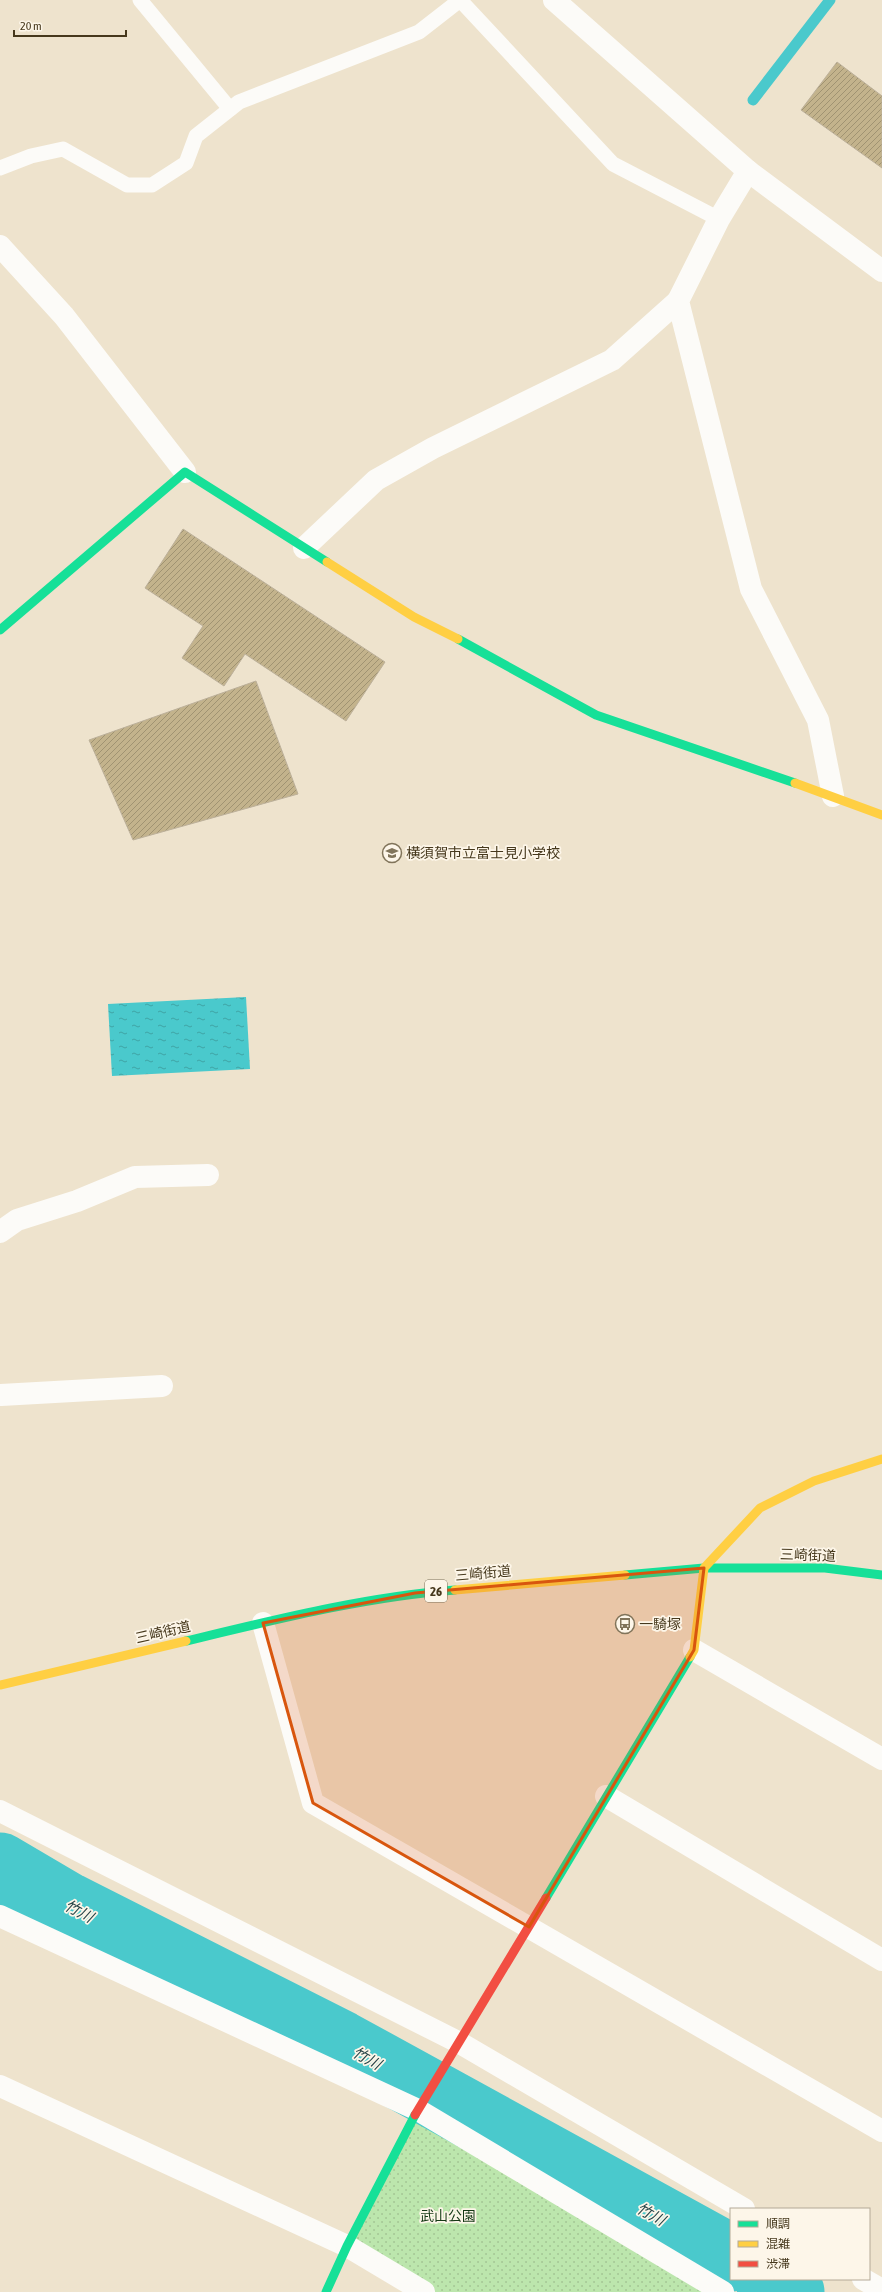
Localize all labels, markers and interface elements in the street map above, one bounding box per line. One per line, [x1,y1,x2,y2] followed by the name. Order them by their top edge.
[14,12,126,38] scale bar
[20,19,42,33] text: 20 m
[381,842,403,864] school or university icon: 横須賀市立富士見小学校
[406,845,560,861] place label: 横須賀市立富士見小学校
[780,1546,836,1564] street label: 三崎街道
[454,1563,512,1583] street label: 三崎街道
[425,1580,447,1602] road number: 26
[614,1613,636,1635] bus stop icon: 一騎塚
[639,1616,681,1632] place label: 一騎塚
[134,1618,192,1646] street label: 三崎街道
[62,1896,98,1926] water label: 竹川
[350,2043,386,2074] water label: 竹川
[634,2199,670,2230] water label: 竹川
[420,2208,476,2224] park label: 武山公園
[730,2208,870,2280] legend
[766,2217,790,2231] text: 順調
[766,2237,790,2251] text: 混雑
[766,2257,790,2271] text: 渋滞

